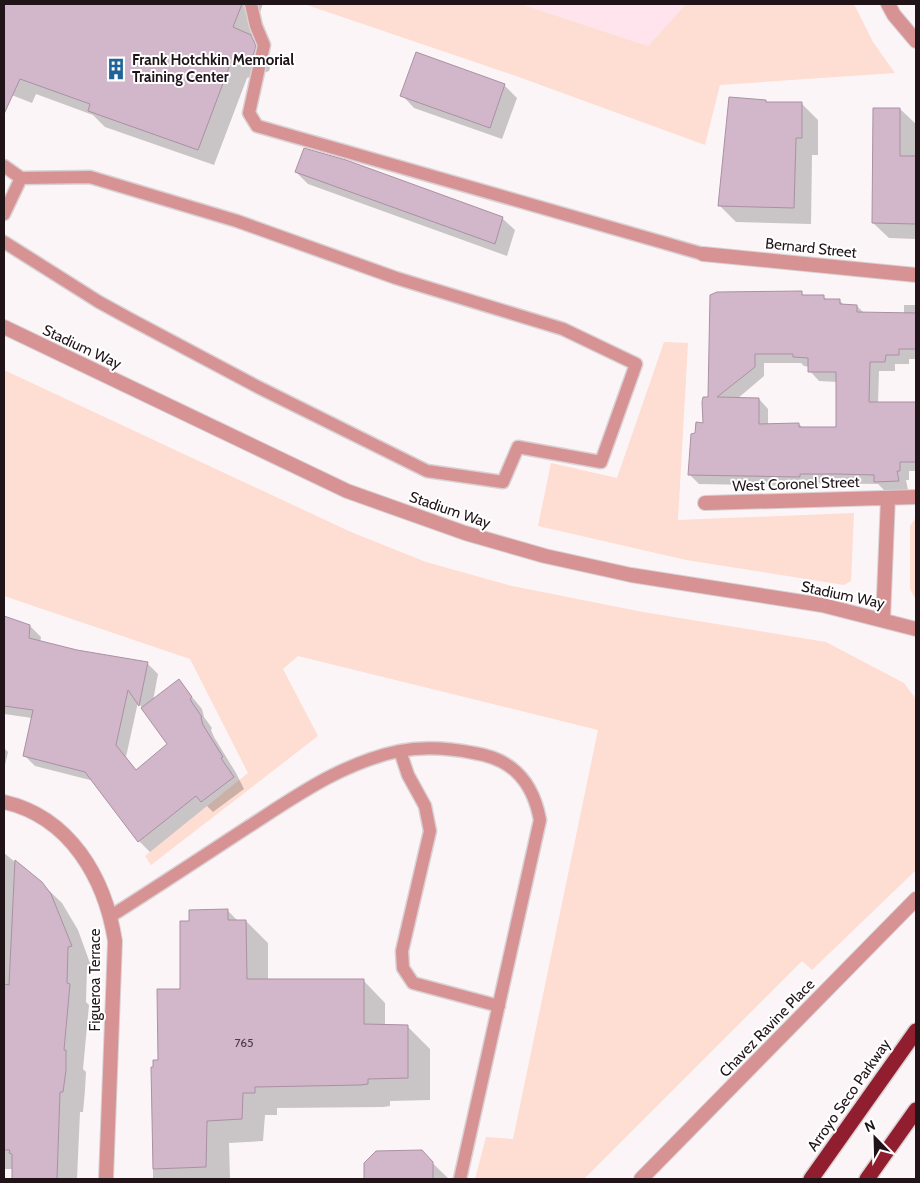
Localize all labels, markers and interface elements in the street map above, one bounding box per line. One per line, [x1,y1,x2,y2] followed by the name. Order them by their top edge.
[132,51,294,86] place label: Frank Hotchkin Memorial Training Center
[103,56,129,82] building icon: Frank Hotchkin Memorial Training Center
[764,234,858,262] street label: Bernard Street
[40,321,125,373] street label: Stadium Way
[732,473,860,495] street label: West Coronel Street
[407,488,493,532] street label: Stadium Way
[800,577,887,613] street label: Stadium Way
[86,928,104,1031] street label: Figueroa Terrace
[716,975,819,1081] street label: Chavez Ravine Place
[234,1035,254,1050] house number: 765
[804,1035,895,1155] street label: Arroyo Seco Parkway
[850,1113,900,1163] north arrow
[862,1116,878,1136] text: N

